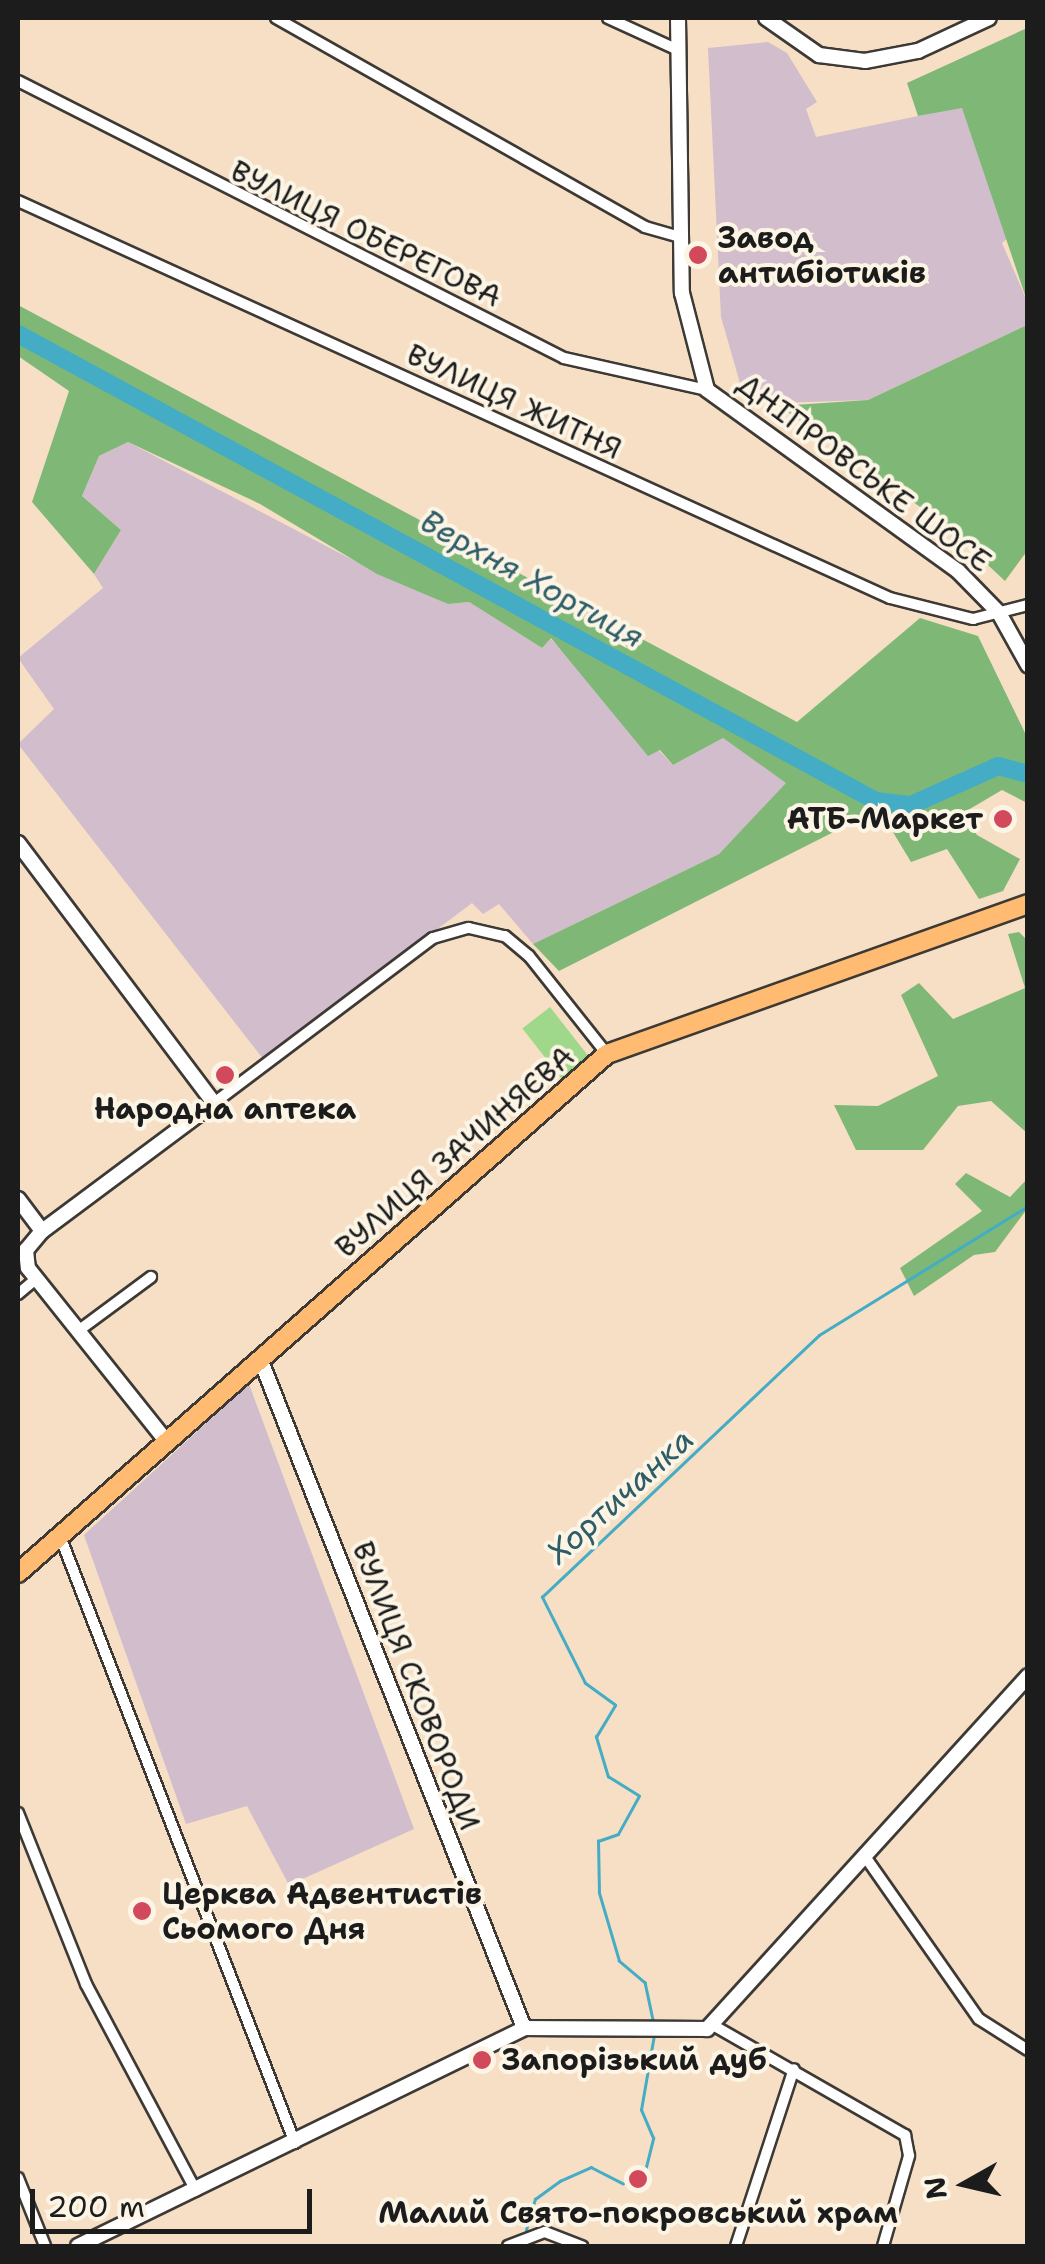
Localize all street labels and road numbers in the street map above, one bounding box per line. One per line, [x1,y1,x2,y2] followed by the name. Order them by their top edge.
[225,153,507,315] street label: ВУЛИЦЯ ОБЕРЕГОВА
[401,336,627,468] street label: ВУЛИЦЯ ЖИТНЯ
[730,366,998,580] street label: ДНІПРОВСЬКЕ ШОСЕ
[328,1038,582,1266] street label: ВУЛИЦЯ ЗАЧИНЯЄВА
[344,1537,488,1835] street label: ВУЛИЦЯ СКОВОРОДИ

